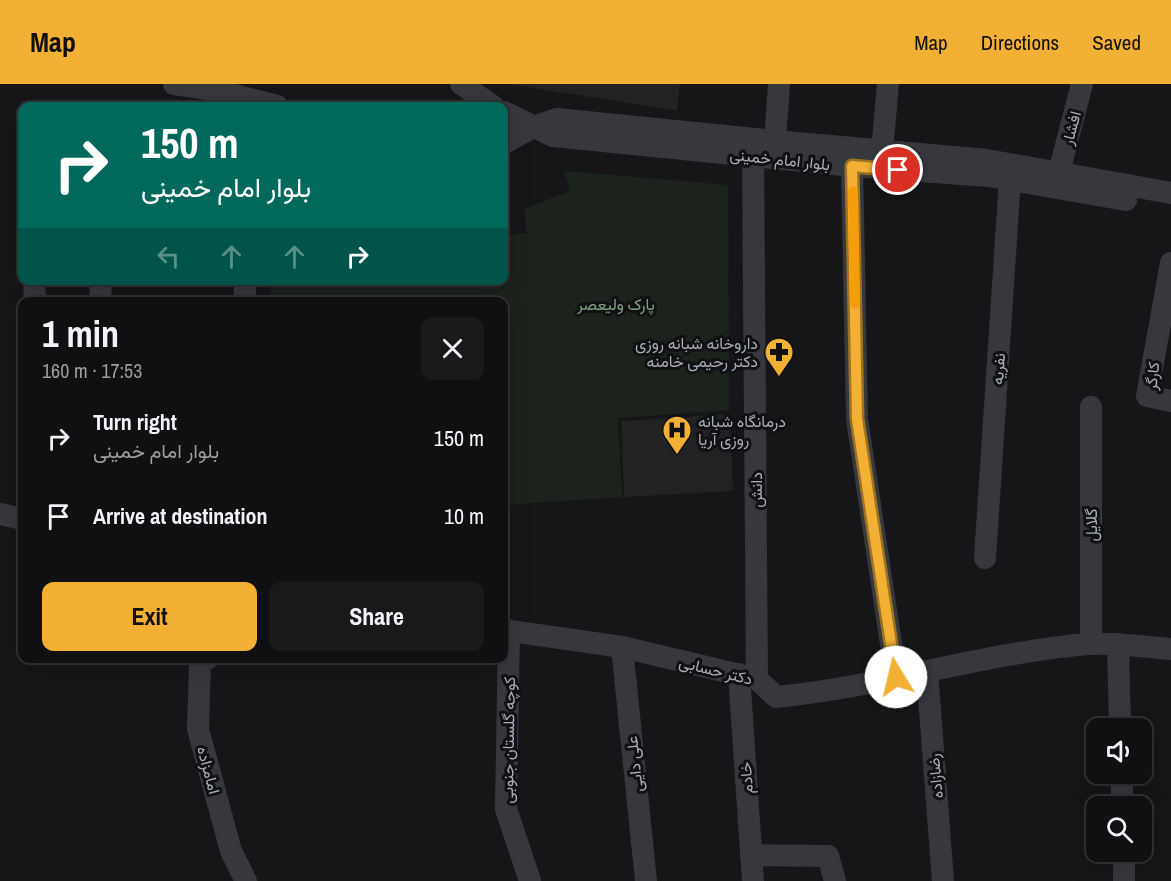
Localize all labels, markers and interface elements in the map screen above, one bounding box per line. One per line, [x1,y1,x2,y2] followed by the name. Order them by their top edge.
[30,23,76,61] text: Map
[914,28,948,57] text: Map
[981,28,1059,57] text: Directions
[1092,28,1141,57] text: Saved
[1056,109,1086,148] street label: افشار
[141,115,239,171] text: 150 m
[42,126,120,204] icon: right
[729,143,831,175] street label: بلوار امام خمینی
[872,144,923,195] pin
[881,153,914,186] icon: arrive
[141,169,311,205] text: بلوار امام خمینی
[152,240,185,273] icon: left
[215,240,248,273] icon: ahead
[278,240,311,273] icon: ahead
[341,240,374,273] icon: right
[576,293,655,316] park label: پارک ولیعصر
[42,310,119,358] text: 1 min
[421,317,484,380] button: close
[635,332,758,372] place label: داروخانه شبانه روزی دکتر رحیمی خامنه
[763,336,795,378] pharmacy icon: داروخانه شبانه روزی دکتر رحیمی خامنه
[986,352,1010,386] street label: نفریه
[42,357,142,384] text: 160 m · 17:53
[1139,361,1164,392] street label: کارگر
[93,407,177,437] text: Turn right
[698,410,786,450] place label: درمانگاه شبانه روزی آریا
[661,414,693,456] hospital icon: درمانگاه شبانه روزی آریا
[42,422,75,455] icon: right
[434,423,484,453] text: 150 m
[93,437,219,464] text: بلوار امام خمینی
[745,472,767,508] street label: دانش
[42,500,75,533] icon: arrive
[93,501,267,531] text: Arrive at destination
[444,501,484,531] text: 10 m
[1080,509,1102,542] street label: گلایل
[42,582,257,651] button: Exit
[269,582,484,651] button: Share
[864,645,928,709] position arrow
[677,650,755,690] street label: دکتر حسابی
[496,676,521,804] street label: کوچه گلستان جنوبی
[1086,718,1152,862] map controls
[1086,718,1152,784] button: sound
[620,735,648,793] street label: علی دایی
[192,744,226,796] street label: امامزاده
[922,753,948,799] street label: رضازاده
[734,761,758,795] street label: خادم
[1086,796,1152,862] button: search

